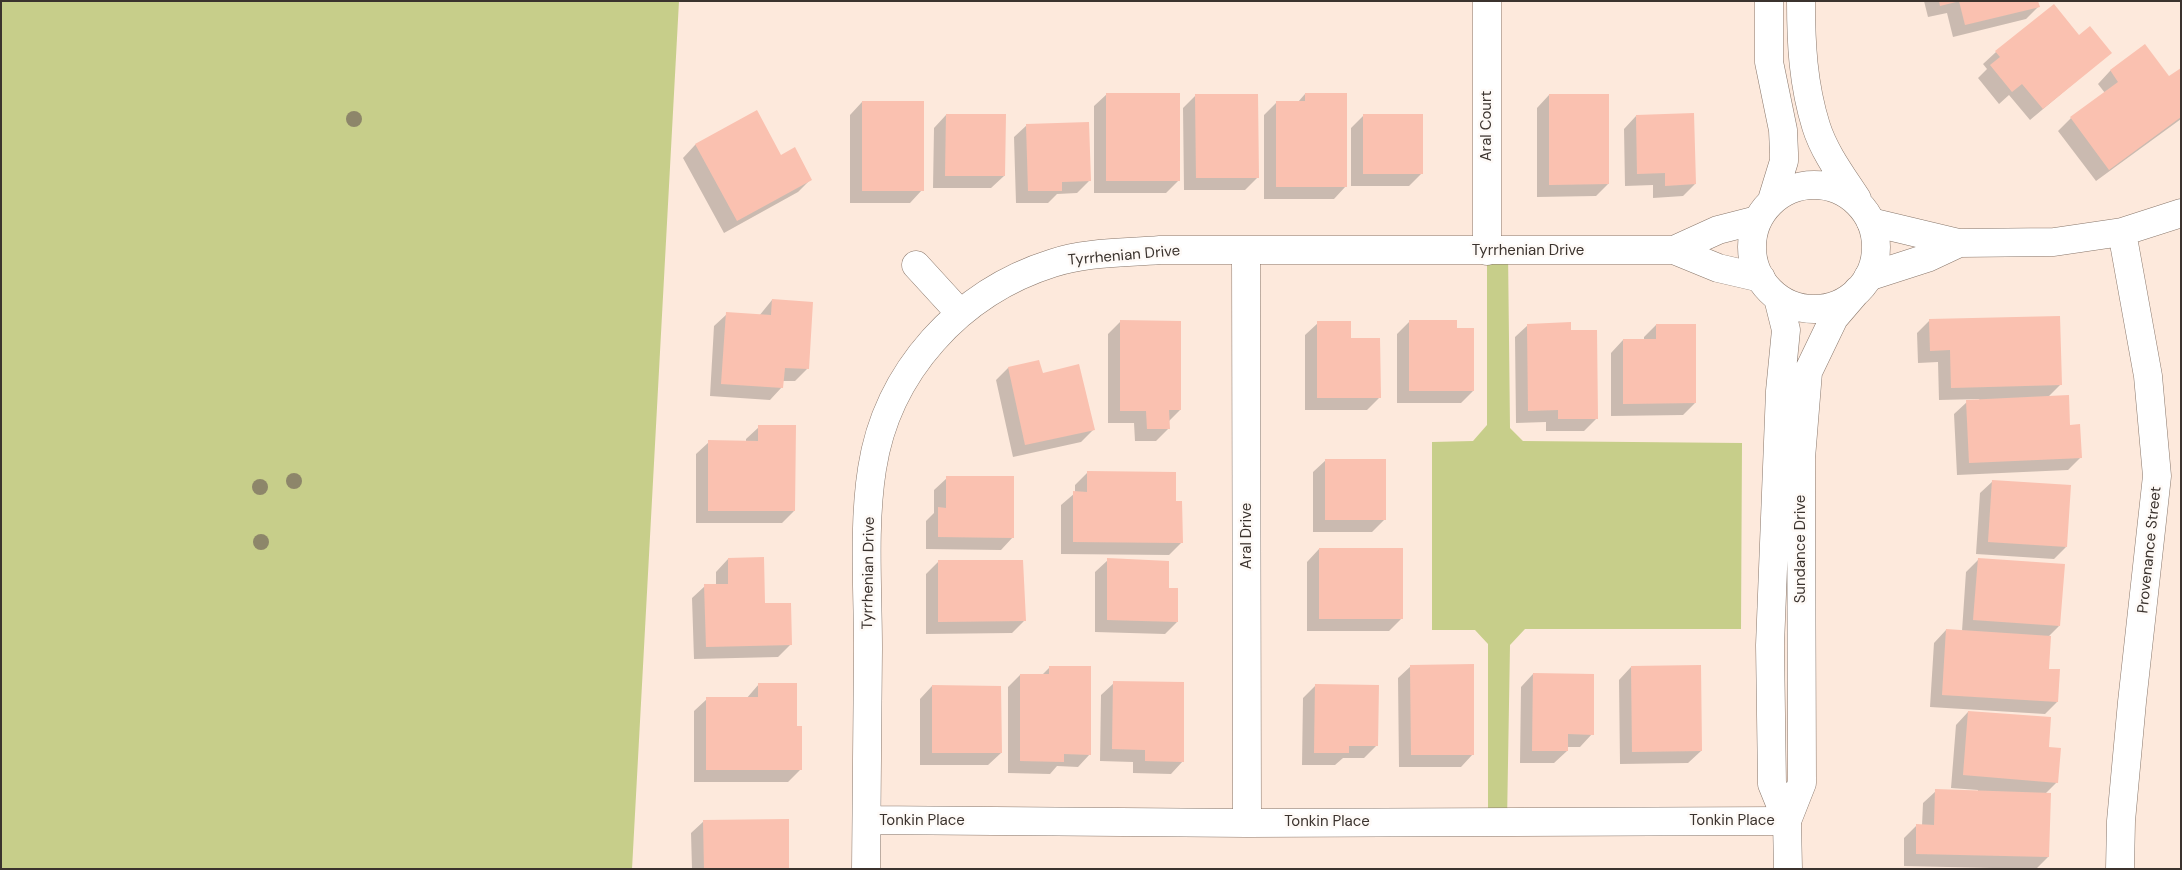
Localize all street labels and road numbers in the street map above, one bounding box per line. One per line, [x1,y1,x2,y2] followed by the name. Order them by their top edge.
[1478,91,1496,161] street label: Aral Court
[1067,242,1181,270] street label: Tyrrhenian Drive
[1472,242,1584,260] street label: Tyrrhenian Drive
[2134,486,2166,614] street label: Provenance Street
[1792,495,1810,603] street label: Sundance Drive
[1238,503,1256,569] street label: Aral Drive
[859,516,879,630] street label: Tyrrhenian Drive
[879,812,965,830] street label: Tonkin Place
[1689,812,1775,830] street label: Tonkin Place
[1284,813,1370,831] street label: Tonkin Place

